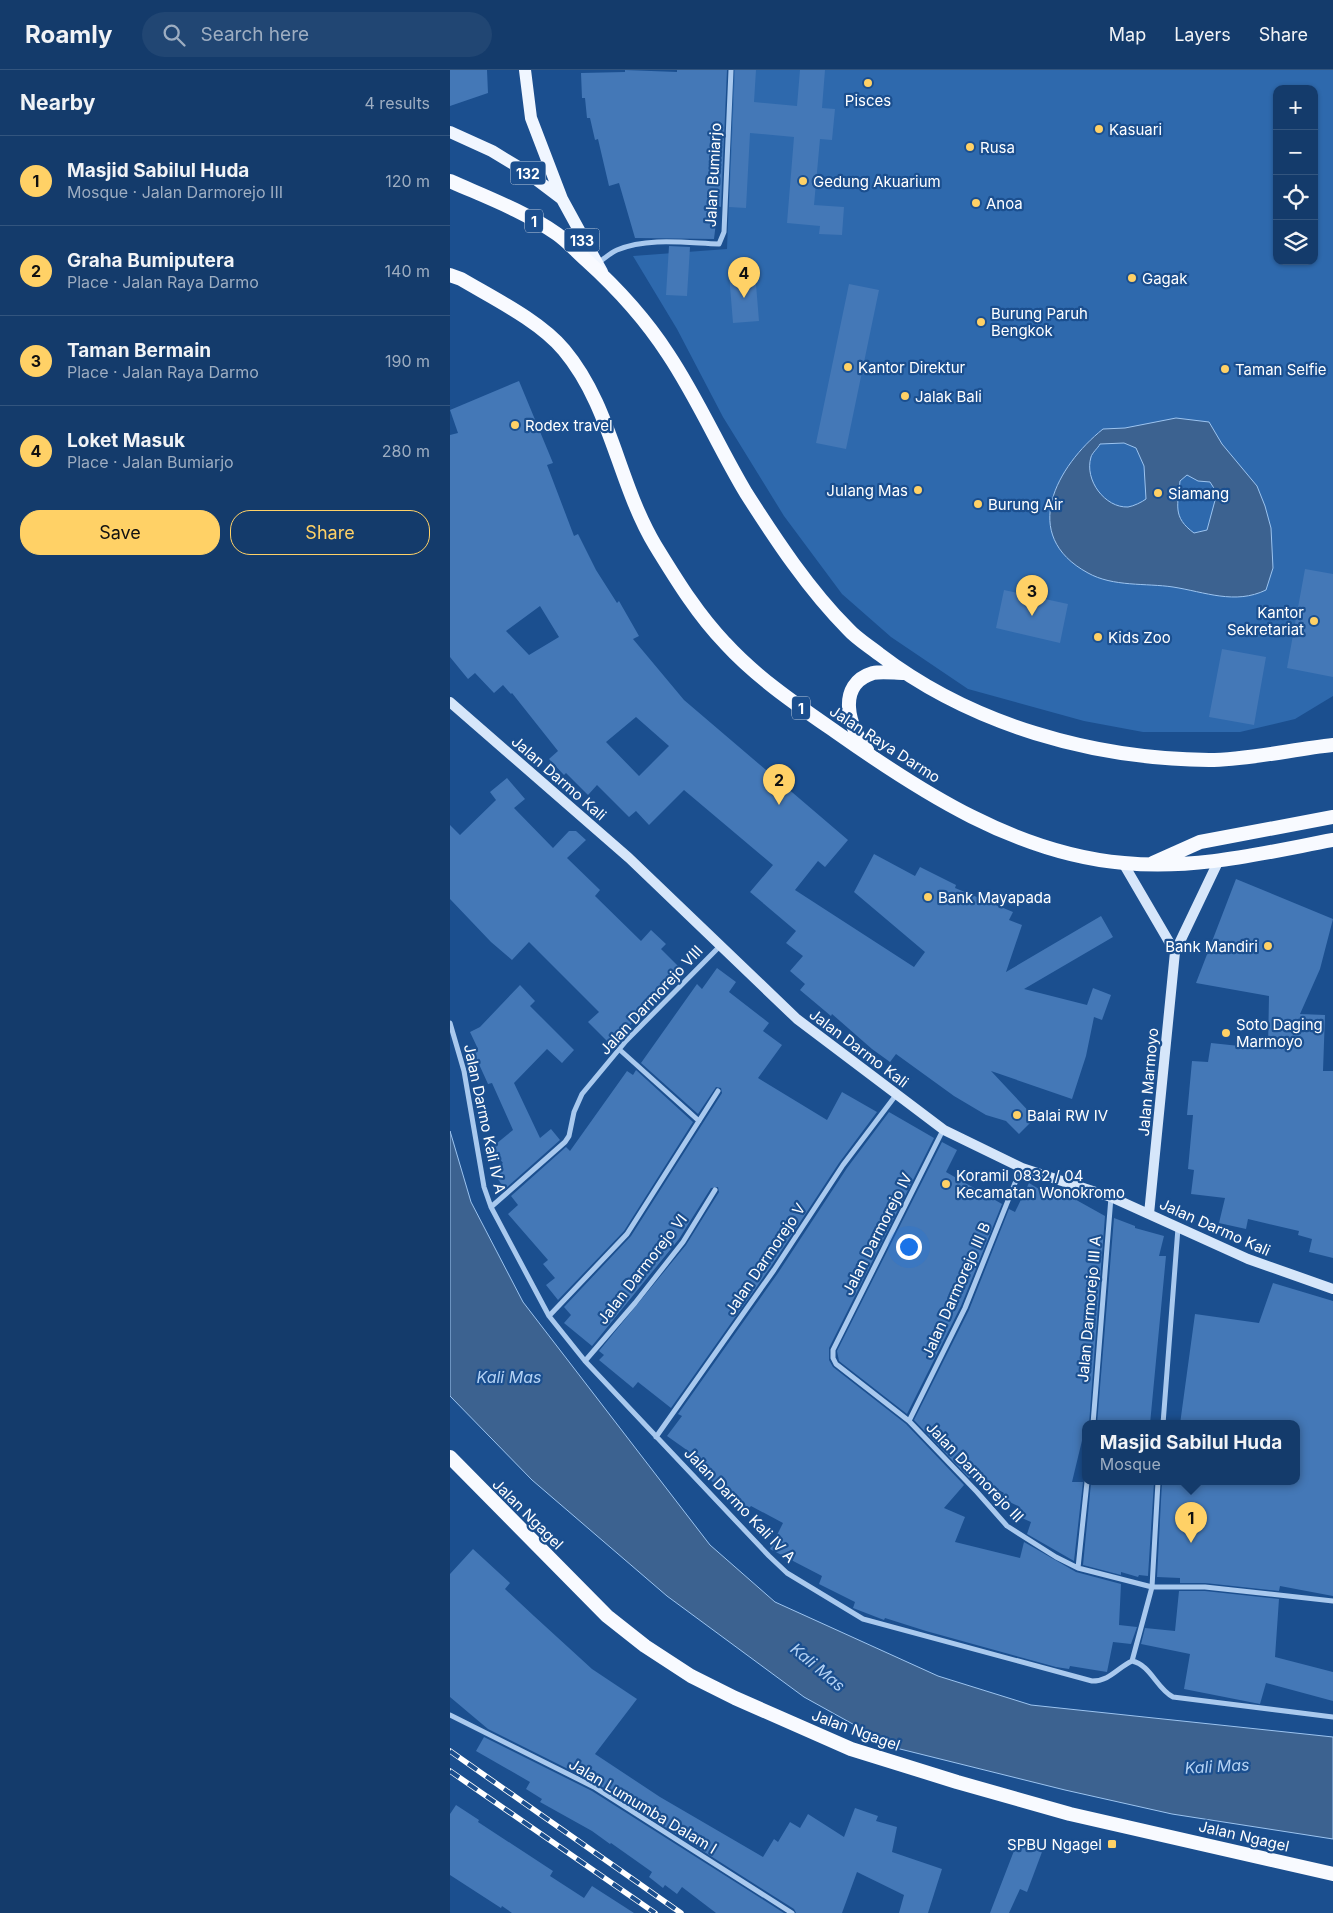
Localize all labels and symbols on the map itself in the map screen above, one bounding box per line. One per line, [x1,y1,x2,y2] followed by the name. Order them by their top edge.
[862,77,874,89] marker: Pisces
[845,91,891,110] place label: Pisces
[1109,120,1162,139] place label: Kasuari
[701,122,725,228] street label: Jalan Bumiarjo
[1093,123,1105,135] marker: Kasuari
[980,138,1015,157] place label: Rusa
[964,141,976,153] marker: Rusa
[510,162,546,185] road number: 132
[813,172,941,191] place label: Gedung Akuarium
[797,175,809,187] marker: Gedung Akuarium
[986,194,1023,213] place label: Anoa
[970,197,982,209] marker: Anoa
[525,210,543,232] road number: 1
[564,228,600,252] road number: 133
[728,257,760,298] pin: 4
[1142,269,1188,288] place label: Gagak
[1126,272,1138,284] marker: Gagak
[991,304,1088,340] place label: Burung Paruh Bengkok
[975,316,987,328] marker: Burung Paruh Bengkok
[858,358,966,377] place label: Kantor Direktur
[1235,360,1327,379] place label: Taman Selfie
[842,361,854,373] marker: Kantor Direktur
[1219,363,1231,375] marker: Taman Selfie
[915,387,982,406] place label: Jalak Bali
[899,390,911,402] marker: Jalak Bali
[525,416,613,435] place label: Rodex travel
[509,419,521,431] marker: Rodex travel
[826,481,908,500] place label: Julang Mas
[912,484,924,496] marker: Julang Mas
[1168,484,1229,503] place label: Siamang
[1152,487,1164,499] marker: Siamang
[988,495,1064,514] place label: Burung Air
[972,498,984,510] marker: Burung Air
[1016,575,1048,616] pin: 3
[1227,603,1304,639] place label: Kantor Sekretariat
[1308,615,1320,627] marker: Kantor Sekretariat
[1108,628,1171,647] place label: Kids Zoo
[1092,631,1104,643] marker: Kids Zoo
[792,696,810,720] road number: 1
[826,701,944,787] street label: Jalan Raya Darmo
[508,732,610,824] street label: Jalan Darmo Kali
[763,764,795,805] pin: 2
[938,888,1051,907] place label: Bank Mayapada
[922,891,934,903] marker: Bank Mayapada
[1165,937,1258,956] place label: Bank Mandiri
[1262,940,1274,952] marker: Bank Mandiri
[595,941,707,1059] street label: Jalan Darmorejo VIII
[806,1004,912,1092] street label: Jalan Darmo Kali
[1236,1015,1323,1051] place label: Soto Daging Marmoyo
[1134,1027,1162,1137] street label: Jalan Marmoyo
[1220,1027,1232,1039] marker: Soto Daging Marmoyo
[460,1042,510,1196] street label: Jalan Darmo Kali IV A
[1027,1106,1108,1125] place label: Balai RW IV
[1011,1109,1023,1121] marker: Balai RW IV
[956,1166,1125,1202] place label: Koramil 0832 / 04 Kecamatan Wonokromo
[838,1170,916,1298] street label: Jalan Darmorejo IV
[940,1178,952,1190] marker: Koramil 0832 / 04 Kecamatan Wonokromo
[1157,1194,1273,1260] street label: Jalan Darmo Kali
[721,1199,809,1319] street label: Jalan Darmorejo V
[593,1210,691,1328] street label: Jalan Darmorejo VI
[918,1219,994,1361] street label: Jalan Darmorejo III B
[896,1234,922,1260] your location
[1073,1235,1105,1383] street label: Jalan Darmorejo III A
[477,1367,541,1387] water label: Kali Mas
[922,1418,1028,1526] street label: Jalan Darmorejo III
[680,1444,800,1566] street label: Jalan Darmo Kali IV A
[489,1475,567,1553] street label: Jalan Ngagel
[1175,1502,1207,1543] pin: 1
[787,1638,849,1696] water label: Kali Mas
[809,1705,903,1755] street label: Jalan Ngagel
[566,1754,720,1858] street label: Jalan Lumumba Dalam I
[1184,1754,1250,1778] water label: Kali Mas
[1197,1816,1291,1856] street label: Jalan Ngagel
[1007,1835,1102,1854] place label: SPBU Ngagel
[1106,1838,1118,1850] marker: SPBU Ngagel

